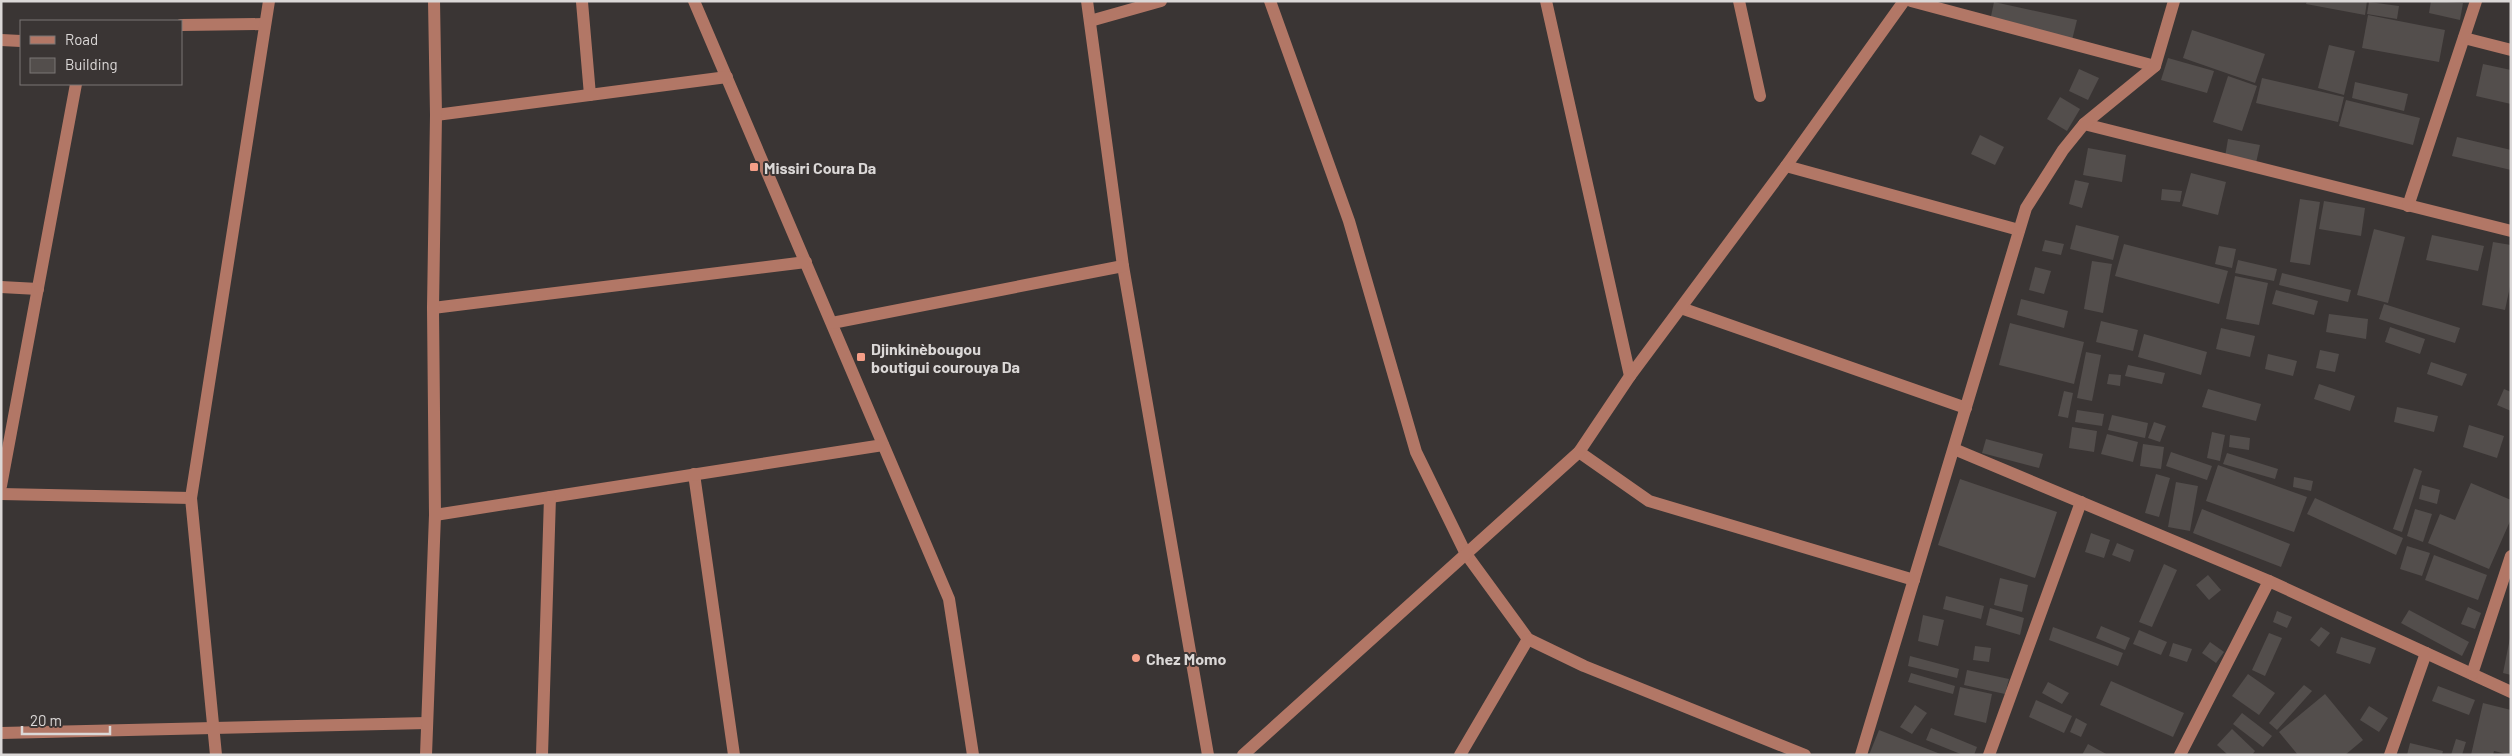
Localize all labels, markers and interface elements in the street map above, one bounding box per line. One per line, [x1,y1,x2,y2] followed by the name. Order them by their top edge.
[20,20,182,85] legend
[65,30,98,48] text: Road
[65,55,118,73] text: Building
[764,158,876,177] place label: Missiri Coura Da
[748,161,760,173] marker: Missiri Coura Da
[871,339,1020,376] place label: Djinkinèbougou boutigui courouya Da
[855,351,867,363] marker: Djinkinèbougou boutigui courouya Da
[1146,649,1226,668] place label: Chez Momo
[1130,652,1142,664] marker: Chez Momo
[22,704,110,736] scale bar
[30,711,62,729] text: 20 m

